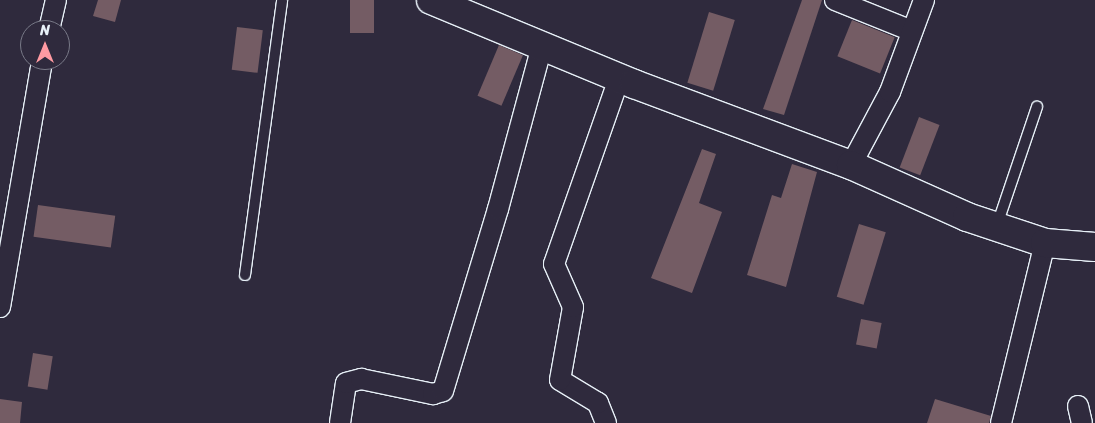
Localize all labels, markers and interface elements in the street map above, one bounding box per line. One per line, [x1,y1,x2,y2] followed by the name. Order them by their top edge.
[40,18,50,43] text: N
[20,20,70,70] north arrow

